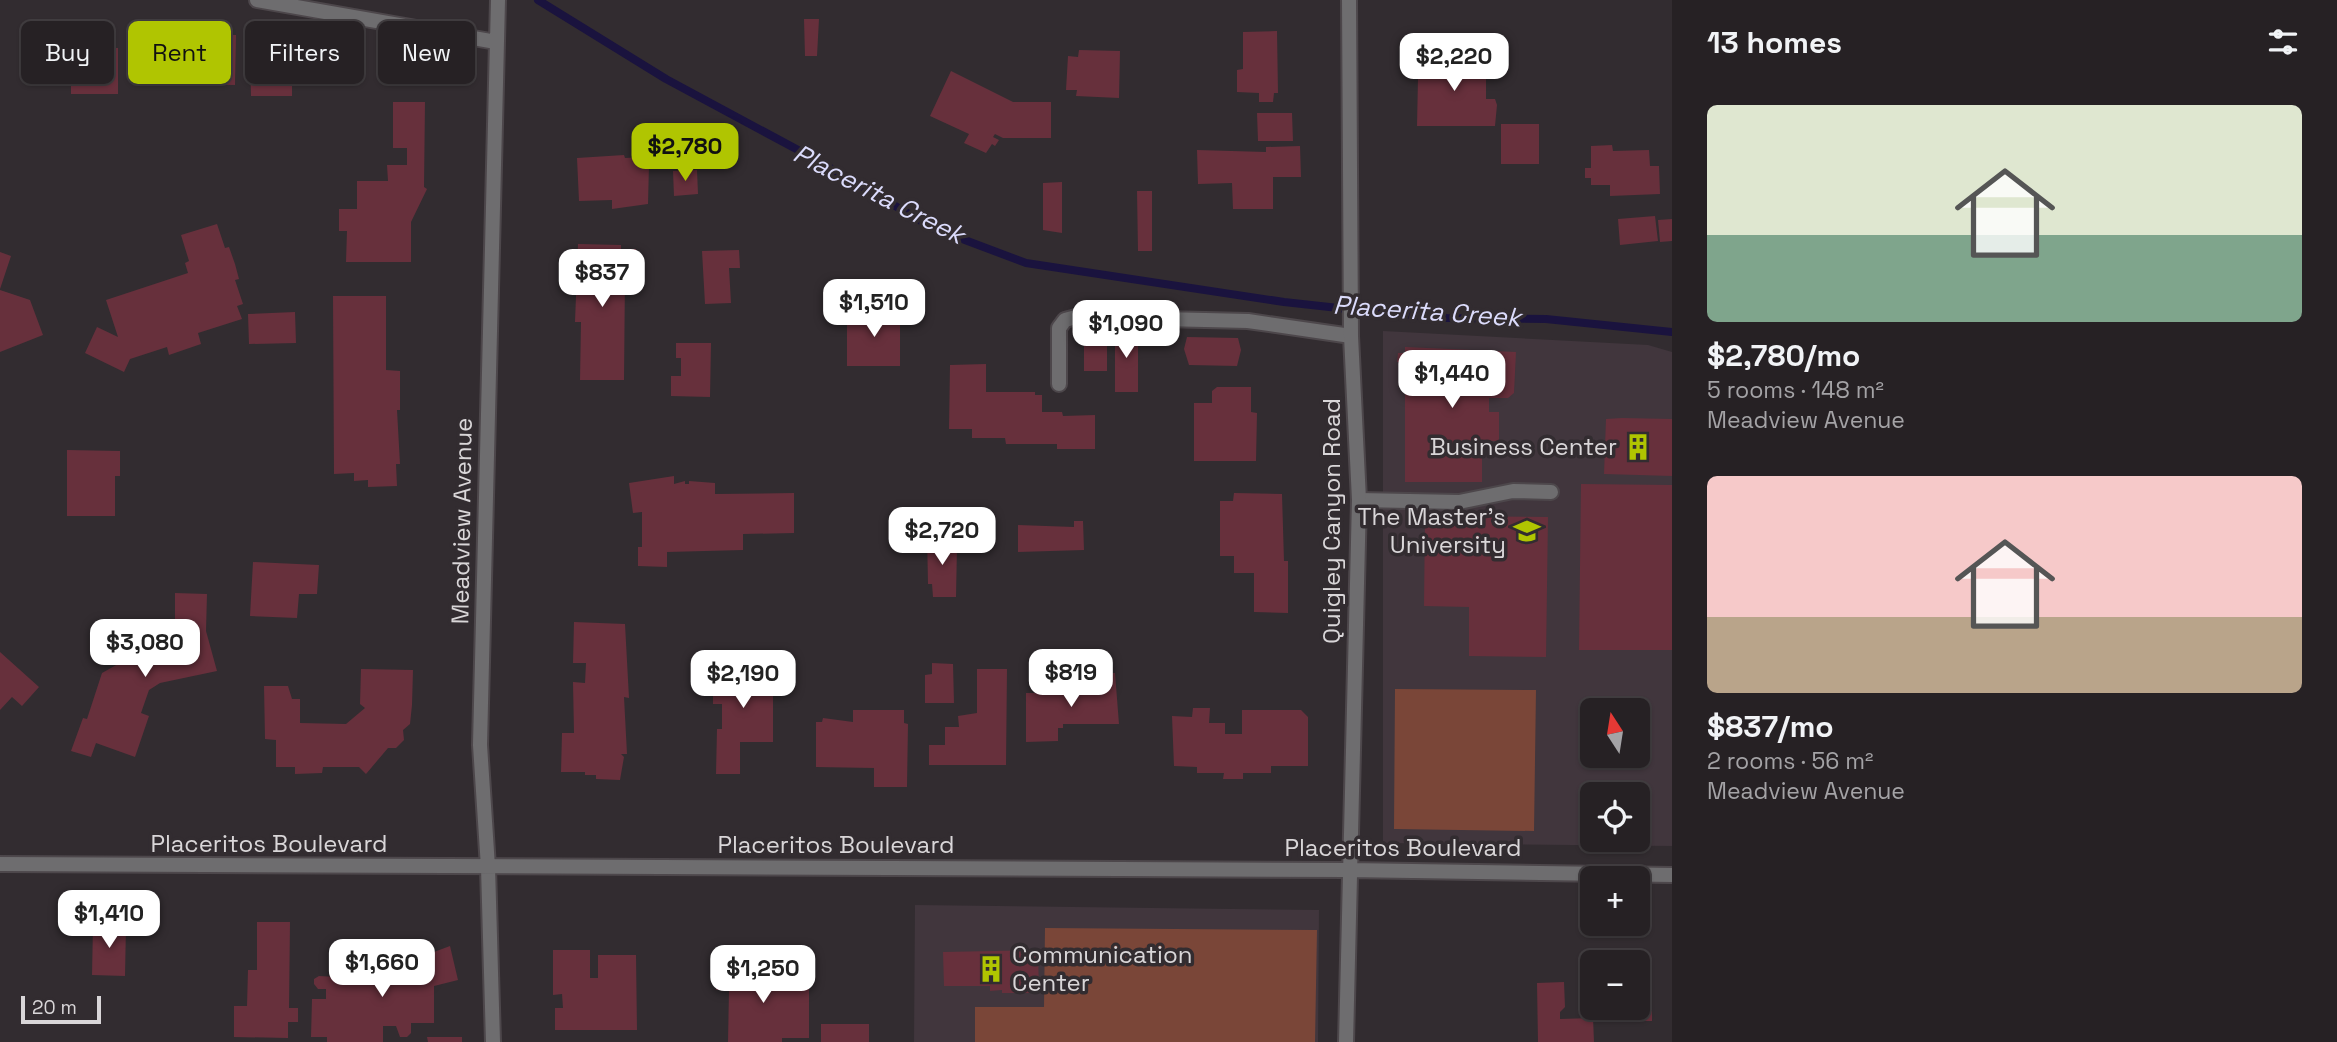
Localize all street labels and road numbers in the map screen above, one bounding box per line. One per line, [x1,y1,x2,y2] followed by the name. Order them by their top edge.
[1316,398,1347,644] street label: Quigley Canyon Road
[444,417,479,625] street label: Meadview Avenue
[151,828,387,859] street label: Placeritos Boulevard
[718,829,954,860] street label: Placeritos Boulevard
[1285,832,1521,863] street label: Placeritos Boulevard

